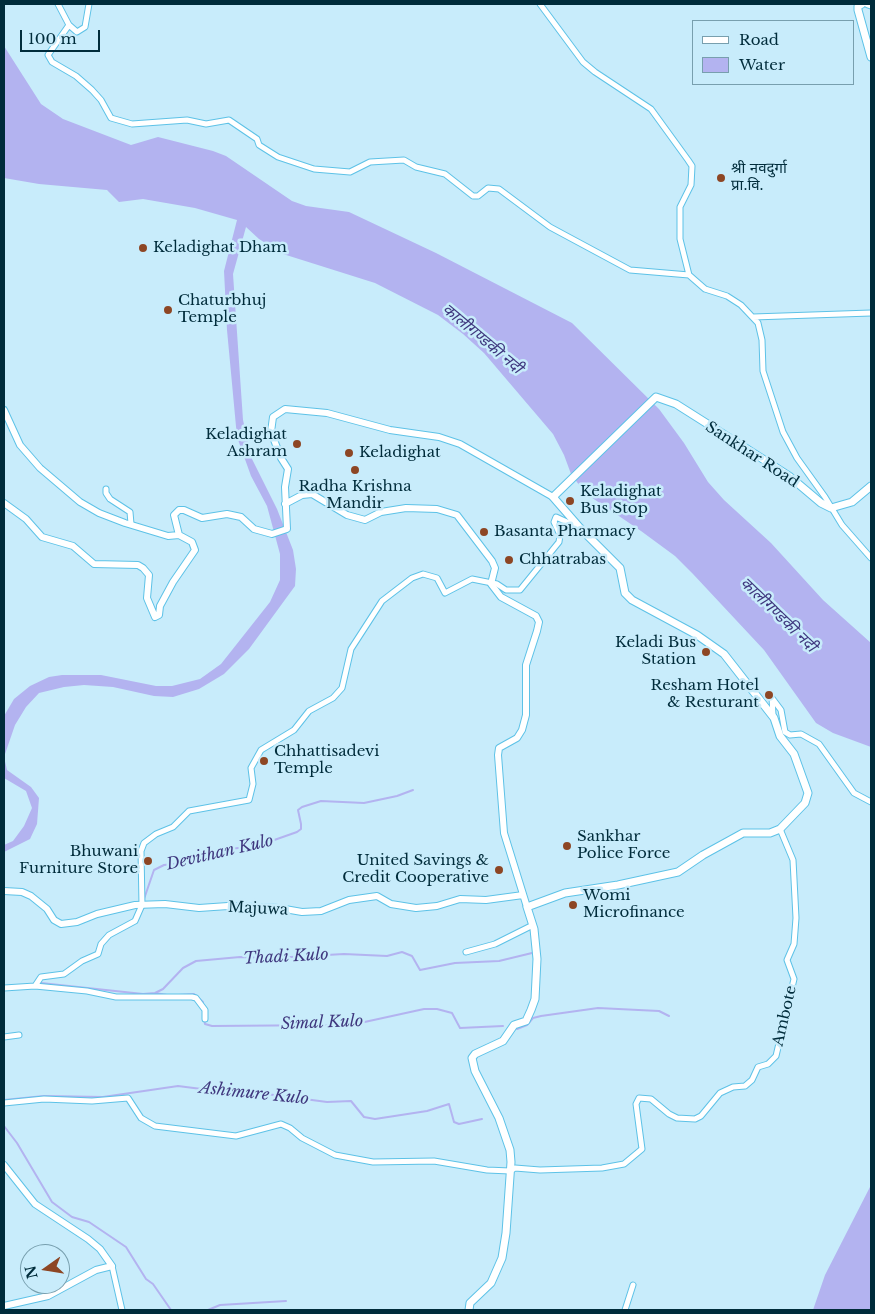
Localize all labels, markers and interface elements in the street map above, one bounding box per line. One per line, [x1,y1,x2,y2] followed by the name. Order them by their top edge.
[22,20,102,52] scale bar
[692,20,855,85] legend
[28,29,77,48] text: 100 m
[739,30,779,49] text: Road
[739,55,785,74] text: Water
[731,160,787,195] place label: श्री नवदुर्गा प्रा.वि.
[715,172,727,184] marker: श्री नवदुर्गा प्रा.वि.
[153,239,287,257] place label: Keladighat Dham
[137,242,149,254] marker: Keladighat Dham
[178,292,266,327] place label: Chaturbhuj Temple
[438,300,526,378] water label: कालीगण्डकी नदी
[162,304,174,316] marker: Chaturbhuj Temple
[702,418,802,492] street label: Sankhar Road
[205,426,287,461] place label: Keladighat Ashram
[291,438,303,450] marker: Keladighat Ashram
[359,444,441,462] place label: Keladighat
[343,447,355,459] marker: Keladighat
[349,464,361,476] marker: Radha Krishna Mandir
[299,478,411,513] place label: Radha Krishna Mandir
[580,483,662,518] place label: Keladighat Bus Stop
[564,495,576,507] marker: Keladighat Bus Stop
[494,523,636,541] place label: Basanta Pharmacy
[478,526,490,538] marker: Basanta Pharmacy
[519,551,606,569] place label: Chhatrabas
[503,554,515,566] marker: Chhatrabas
[736,574,820,656] water label: कालीगण्डकी नदी
[615,634,696,669] place label: Keladi Bus Station
[700,646,712,658] marker: Keladi Bus Station
[650,677,759,712] place label: Resham Hotel & Resturant
[763,689,775,701] marker: Resham Hotel & Resturant
[274,743,379,778] place label: Chhattisadevi Temple
[258,755,270,767] marker: Chhattisadevi Temple
[577,828,670,863] place label: Sankhar Police Force
[165,831,275,875] water label: Devithan Kulo
[561,840,573,852] marker: Sankhar Police Force
[19,843,138,878] place label: Bhuwani Furniture Store
[342,852,489,887] place label: United Savings & Credit Cooperative
[142,855,154,867] marker: Bhuwani Furniture Store
[493,864,505,876] marker: United Savings & Credit Cooperative
[583,887,685,922] place label: Womi Microfinance
[227,898,289,920] street label: Majuwa
[567,899,579,911] marker: Womi Microfinance
[243,945,329,969] water label: Thadi Kulo
[769,984,801,1048] street label: Ambote
[280,1012,364,1034] water label: Simal Kulo
[198,1079,310,1109] water label: Ashimure Kulo
[20,1244,70,1294] north arrow
[21,1264,42,1281] text: N

